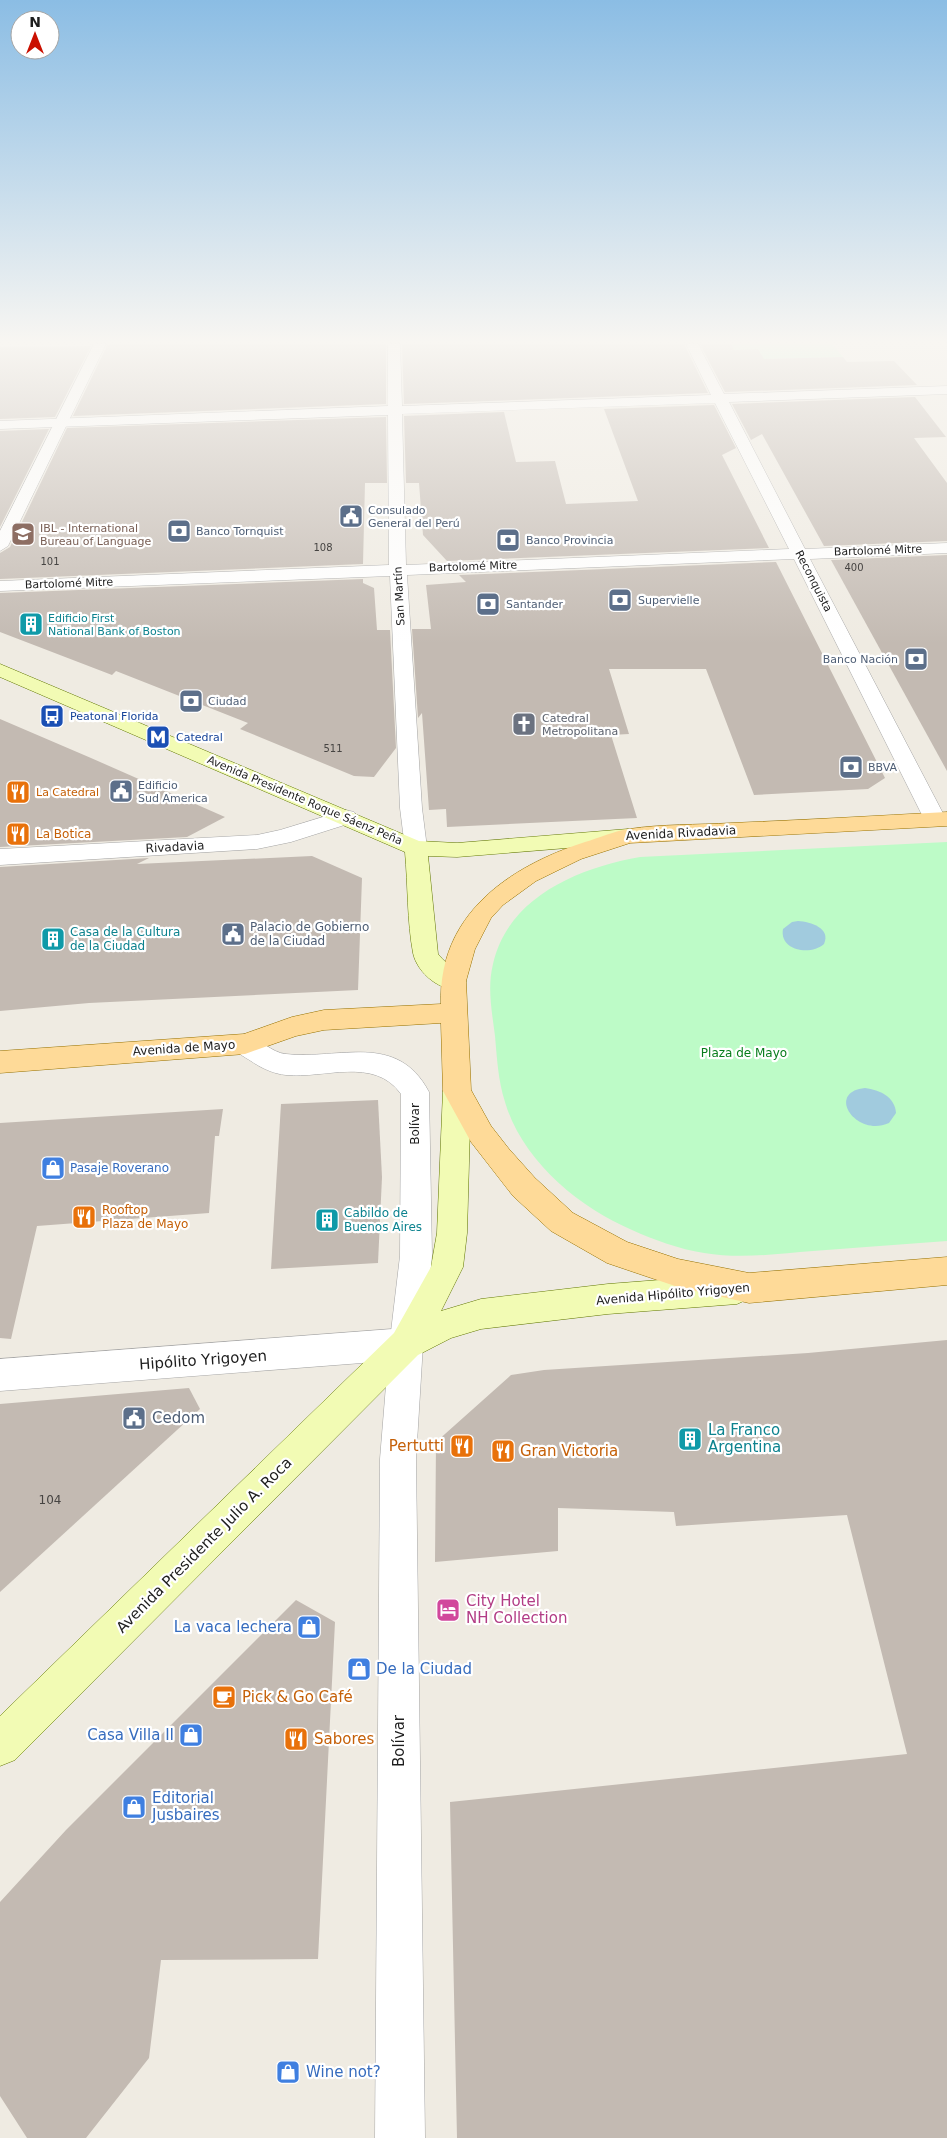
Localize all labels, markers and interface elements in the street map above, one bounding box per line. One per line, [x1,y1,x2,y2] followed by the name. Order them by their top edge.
[10,10,60,60] north arrow
[29,14,41,30] text: N
[338,503,364,529] public building icon: Consulado General del Perú
[368,504,460,530] place label: Consulado General del Perú
[166,518,192,544] bank icon: Banco Tornquist
[10,521,36,547] school or university icon: IBL - International Bureau of Language
[40,522,151,548] place label: IBL - International Bureau of Language
[196,525,284,538] place label: Banco Tornquist
[495,527,521,553] bank icon: Banco Provincia
[526,534,613,547] place label: Banco Provincia
[313,542,333,553] house number: 108
[834,542,923,559] street label: Bartolomé Mitre
[792,548,835,614] street label: Reconquista
[40,556,60,567] house number: 101
[429,558,518,575] street label: Bartolomé Mitre
[844,562,864,573] house number: 400
[391,566,408,626] street label: San Martín
[25,575,114,592] street label: Bartolomé Mitre
[607,587,633,613] bank icon: Supervielle
[475,591,501,617] bank icon: Santander
[638,594,700,607] place label: Supervielle
[506,598,563,611] place label: Santander
[18,611,44,637] building icon: Edificio First National Bank of Boston
[48,612,181,638] place label: Edificio First National Bank of Boston
[903,646,929,672] bank icon: Banco Nación
[823,653,898,666] place label: Banco Nación
[178,688,204,714] bank icon: Ciudad
[208,695,246,708] place label: Ciudad
[39,703,65,729] bus stop icon: Peatonal Florida
[70,710,158,723] place label: Peatonal Florida
[511,711,537,737] church icon: Catedral Metropolitana
[542,712,618,738] place label: Catedral Metropolitana
[145,724,171,750] metro station icon: Catedral
[176,731,223,744] place label: Catedral
[323,743,343,754] house number: 511
[205,753,404,848] street label: Avenida Presidente Roque Sáenz Peña
[838,754,864,780] bank icon: BBVA
[868,761,898,774] place label: BBVA
[108,778,134,804] public building icon: Edificio Sud America
[5,779,31,805] restaurant icon: La Catedral
[138,779,208,805] place label: Edificio Sud America
[36,786,99,799] place label: La Catedral
[5,821,31,847] restaurant icon: La Botica
[625,823,737,843] street label: Avenida Rivadavia
[36,827,91,841] place label: La Botica
[145,838,205,856] street label: Rivadavia
[250,920,369,948] place label: Palacio de Gobierno de la Ciudad
[220,921,246,947] public building icon: Palacio de Gobierno de la Ciudad
[70,925,180,953] place label: Casa de la Cultura de la Ciudad
[40,926,66,952] building icon: Casa de la Cultura de la Ciudad
[132,1037,236,1059] street label: Avenida de Mayo
[701,1046,787,1060] park label: Plaza de Mayo
[408,1103,422,1145] street label: Bolívar
[40,1155,66,1181] shop icon: Pasaje Roverano
[70,1161,169,1175] place label: Pasaje Roverano
[102,1203,188,1231] place label: Rooftop Plaza de Mayo
[71,1204,97,1230] restaurant icon: Rooftop Plaza de Mayo
[344,1206,422,1234] place label: Cabildo de Buenos Aires
[314,1207,340,1233] building icon: Cabildo de Buenos Aires
[596,1280,750,1308] street label: Avenida Hipólito Yrigoyen
[138,1347,268,1373] street label: Hipólito Yrigoyen
[121,1405,147,1431] public building icon: Cedom
[152,1409,205,1427] place label: Cedom
[708,1421,781,1456] place label: La Franco Argentina
[677,1426,703,1452] building icon: La Franco Argentina
[449,1433,475,1459] restaurant icon: Pertutti
[389,1437,444,1455] place label: Pertutti
[490,1438,516,1464] restaurant icon: Gran Victoria
[520,1442,618,1460] place label: Gran Victoria
[113,1454,295,1636] street label: Avenida Presidente Julio A. Roca
[39,1493,61,1507] house number: 104
[466,1592,567,1627] place label: City Hotel NH Collection
[435,1597,461,1623] hotel icon: City Hotel NH Collection
[296,1614,322,1640] shop icon: La vaca lechera
[174,1618,292,1636] place label: La vaca lechera
[346,1656,372,1682] shop icon: De la Ciudad
[376,1660,472,1678] place label: De la Ciudad
[211,1684,237,1710] cafe icon: Pick & Go Café
[242,1688,353,1706] place label: Pick & Go Café
[390,1714,408,1767] street label: Bolívar
[178,1722,204,1748] shop icon: Casa Villa II
[87,1726,174,1744] place label: Casa Villa II
[283,1726,309,1752] restaurant icon: Sabores
[314,1730,374,1748] place label: Sabores
[151,1789,220,1824] place label: Editorial Jusbaires
[121,1794,147,1820] shop icon: Editorial Jusbaires
[275,2059,301,2085] shop icon: Wine not?
[306,2063,381,2081] place label: Wine not?

